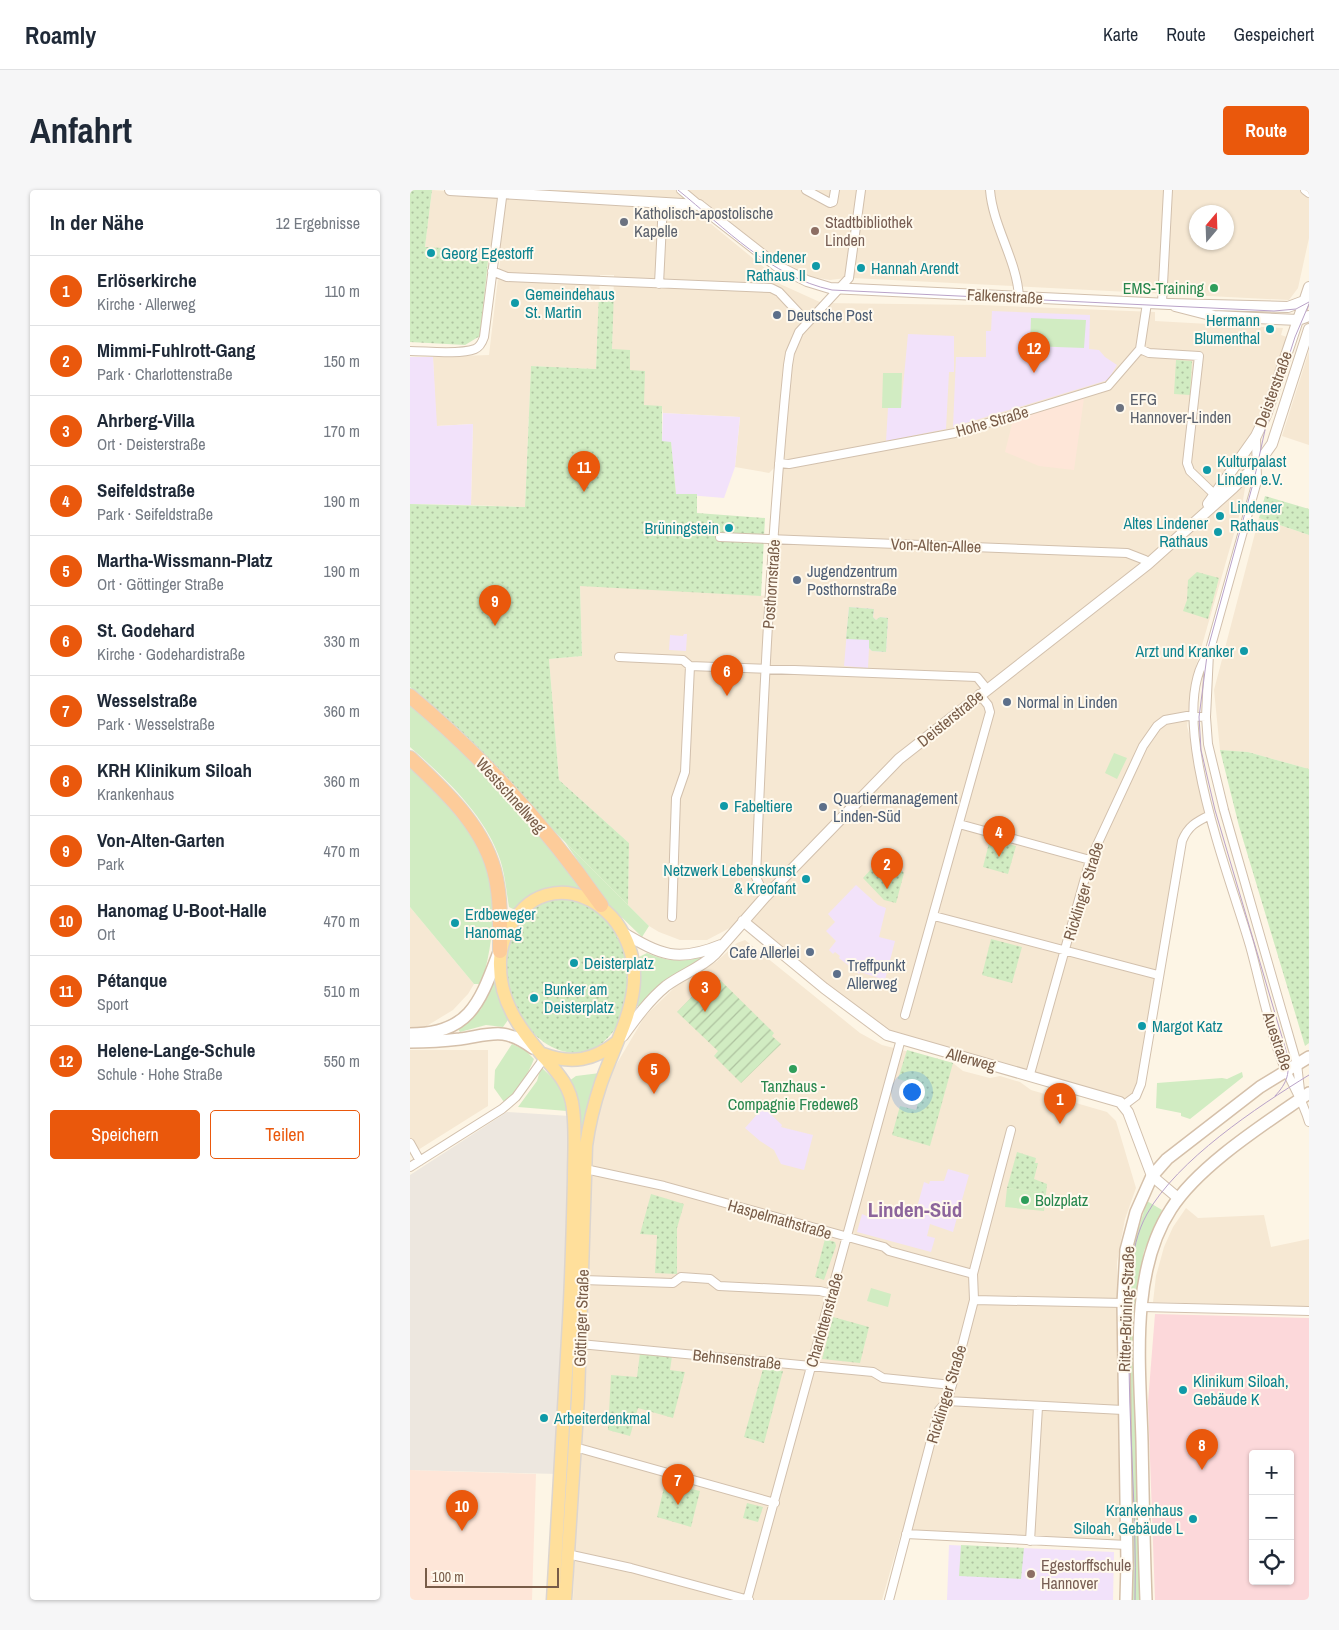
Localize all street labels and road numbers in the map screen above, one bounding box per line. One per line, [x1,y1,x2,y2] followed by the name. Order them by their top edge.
[967,283,1043,309] street label: Falkenstraße
[1249,348,1297,430] street label: Deisterstraße
[953,400,1031,442] street label: Hohe Straße
[890,532,982,558] street label: Von-Alten-Allee
[757,538,785,630] street label: Posthornstraße
[912,684,988,752] street label: Deisterstraße
[471,753,551,838] street label: Westschnellweg
[1058,839,1108,943] street label: Ricklinger Straße
[1257,1008,1298,1073] street label: Auestraße
[943,1042,999,1076] street label: Allerweg
[725,1194,835,1244] street label: Haspelmathstraße
[1113,1246,1139,1372] street label: Ritter-Brüning-Straße
[568,1269,594,1367] street label: Göttinger Straße
[800,1270,848,1370] street label: Charlottenstraße
[921,1342,971,1446] street label: Ricklinger Straße
[692,1343,782,1375] street label: Behnsenstraße

